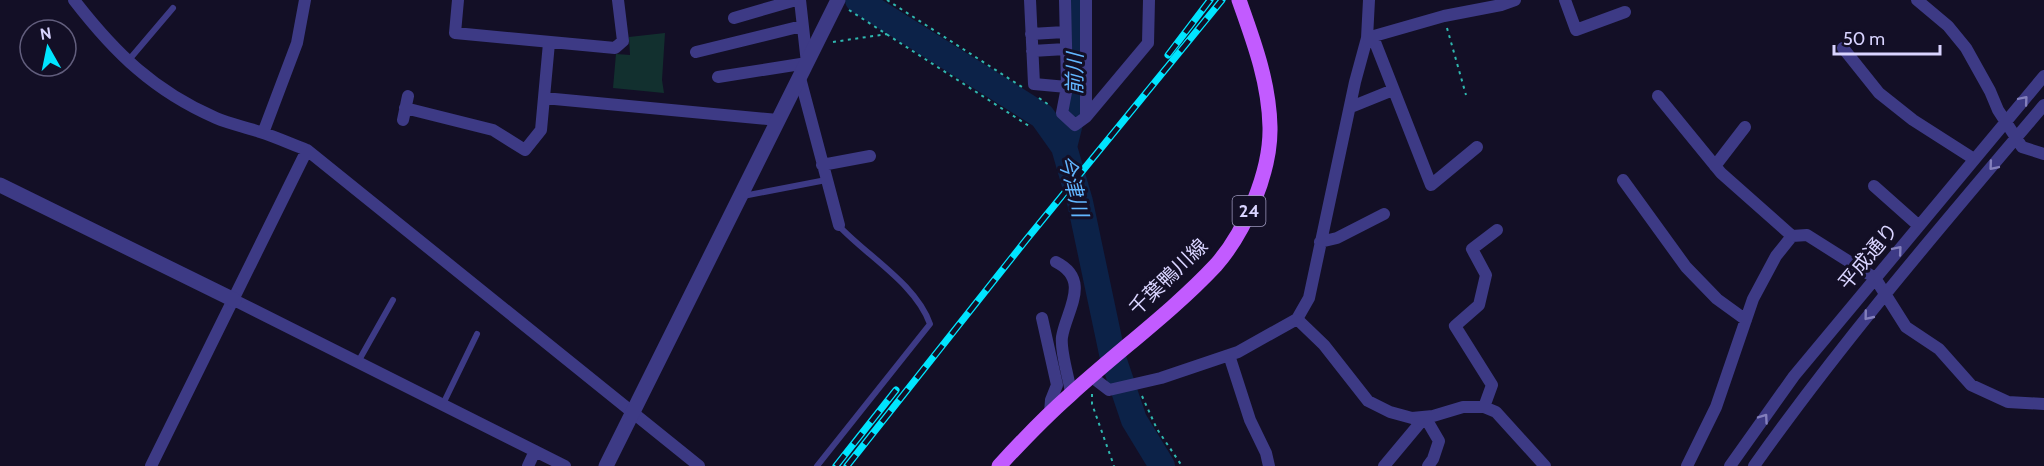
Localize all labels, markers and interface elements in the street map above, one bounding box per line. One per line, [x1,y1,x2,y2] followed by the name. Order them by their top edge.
[18,18,78,78] north arrow
[1834,18,1940,56] scale bar
[39,23,53,44] text: N
[1843,28,1885,50] text: 50 m
[1062,51,1087,95] water label: 前川
[2016,96,2027,107] one-way arrow
[1054,152,1094,221] water label: 今津川
[1989,159,2000,170] one-way arrow
[1232,196,1266,226] road number: 24
[1833,218,1903,294] street label: 平成通り
[1124,234,1212,320] street label: 千葉鴨川線
[1891,246,1902,257] one-way arrow
[1865,309,1876,320] one-way arrow
[1756,414,1767,425] one-way arrow

